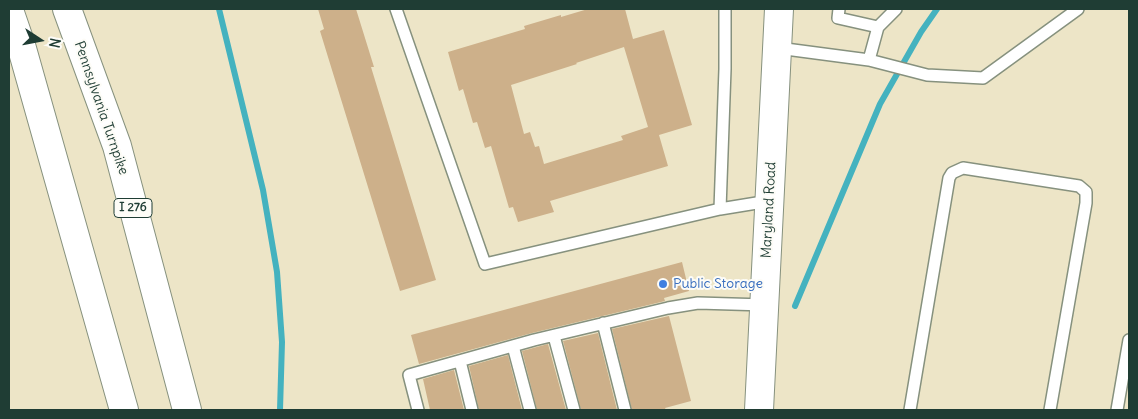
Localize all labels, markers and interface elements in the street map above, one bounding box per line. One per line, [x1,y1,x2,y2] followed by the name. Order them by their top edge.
[15,15,65,65] north arrow
[45,36,64,49] text: N
[70,39,132,177] street label: Pennsylvania Turnpike
[758,161,780,259] street label: Maryland Road
[114,198,152,218] road number: I 276
[673,276,763,292] place label: Public Storage
[657,278,669,290] marker: Public Storage

